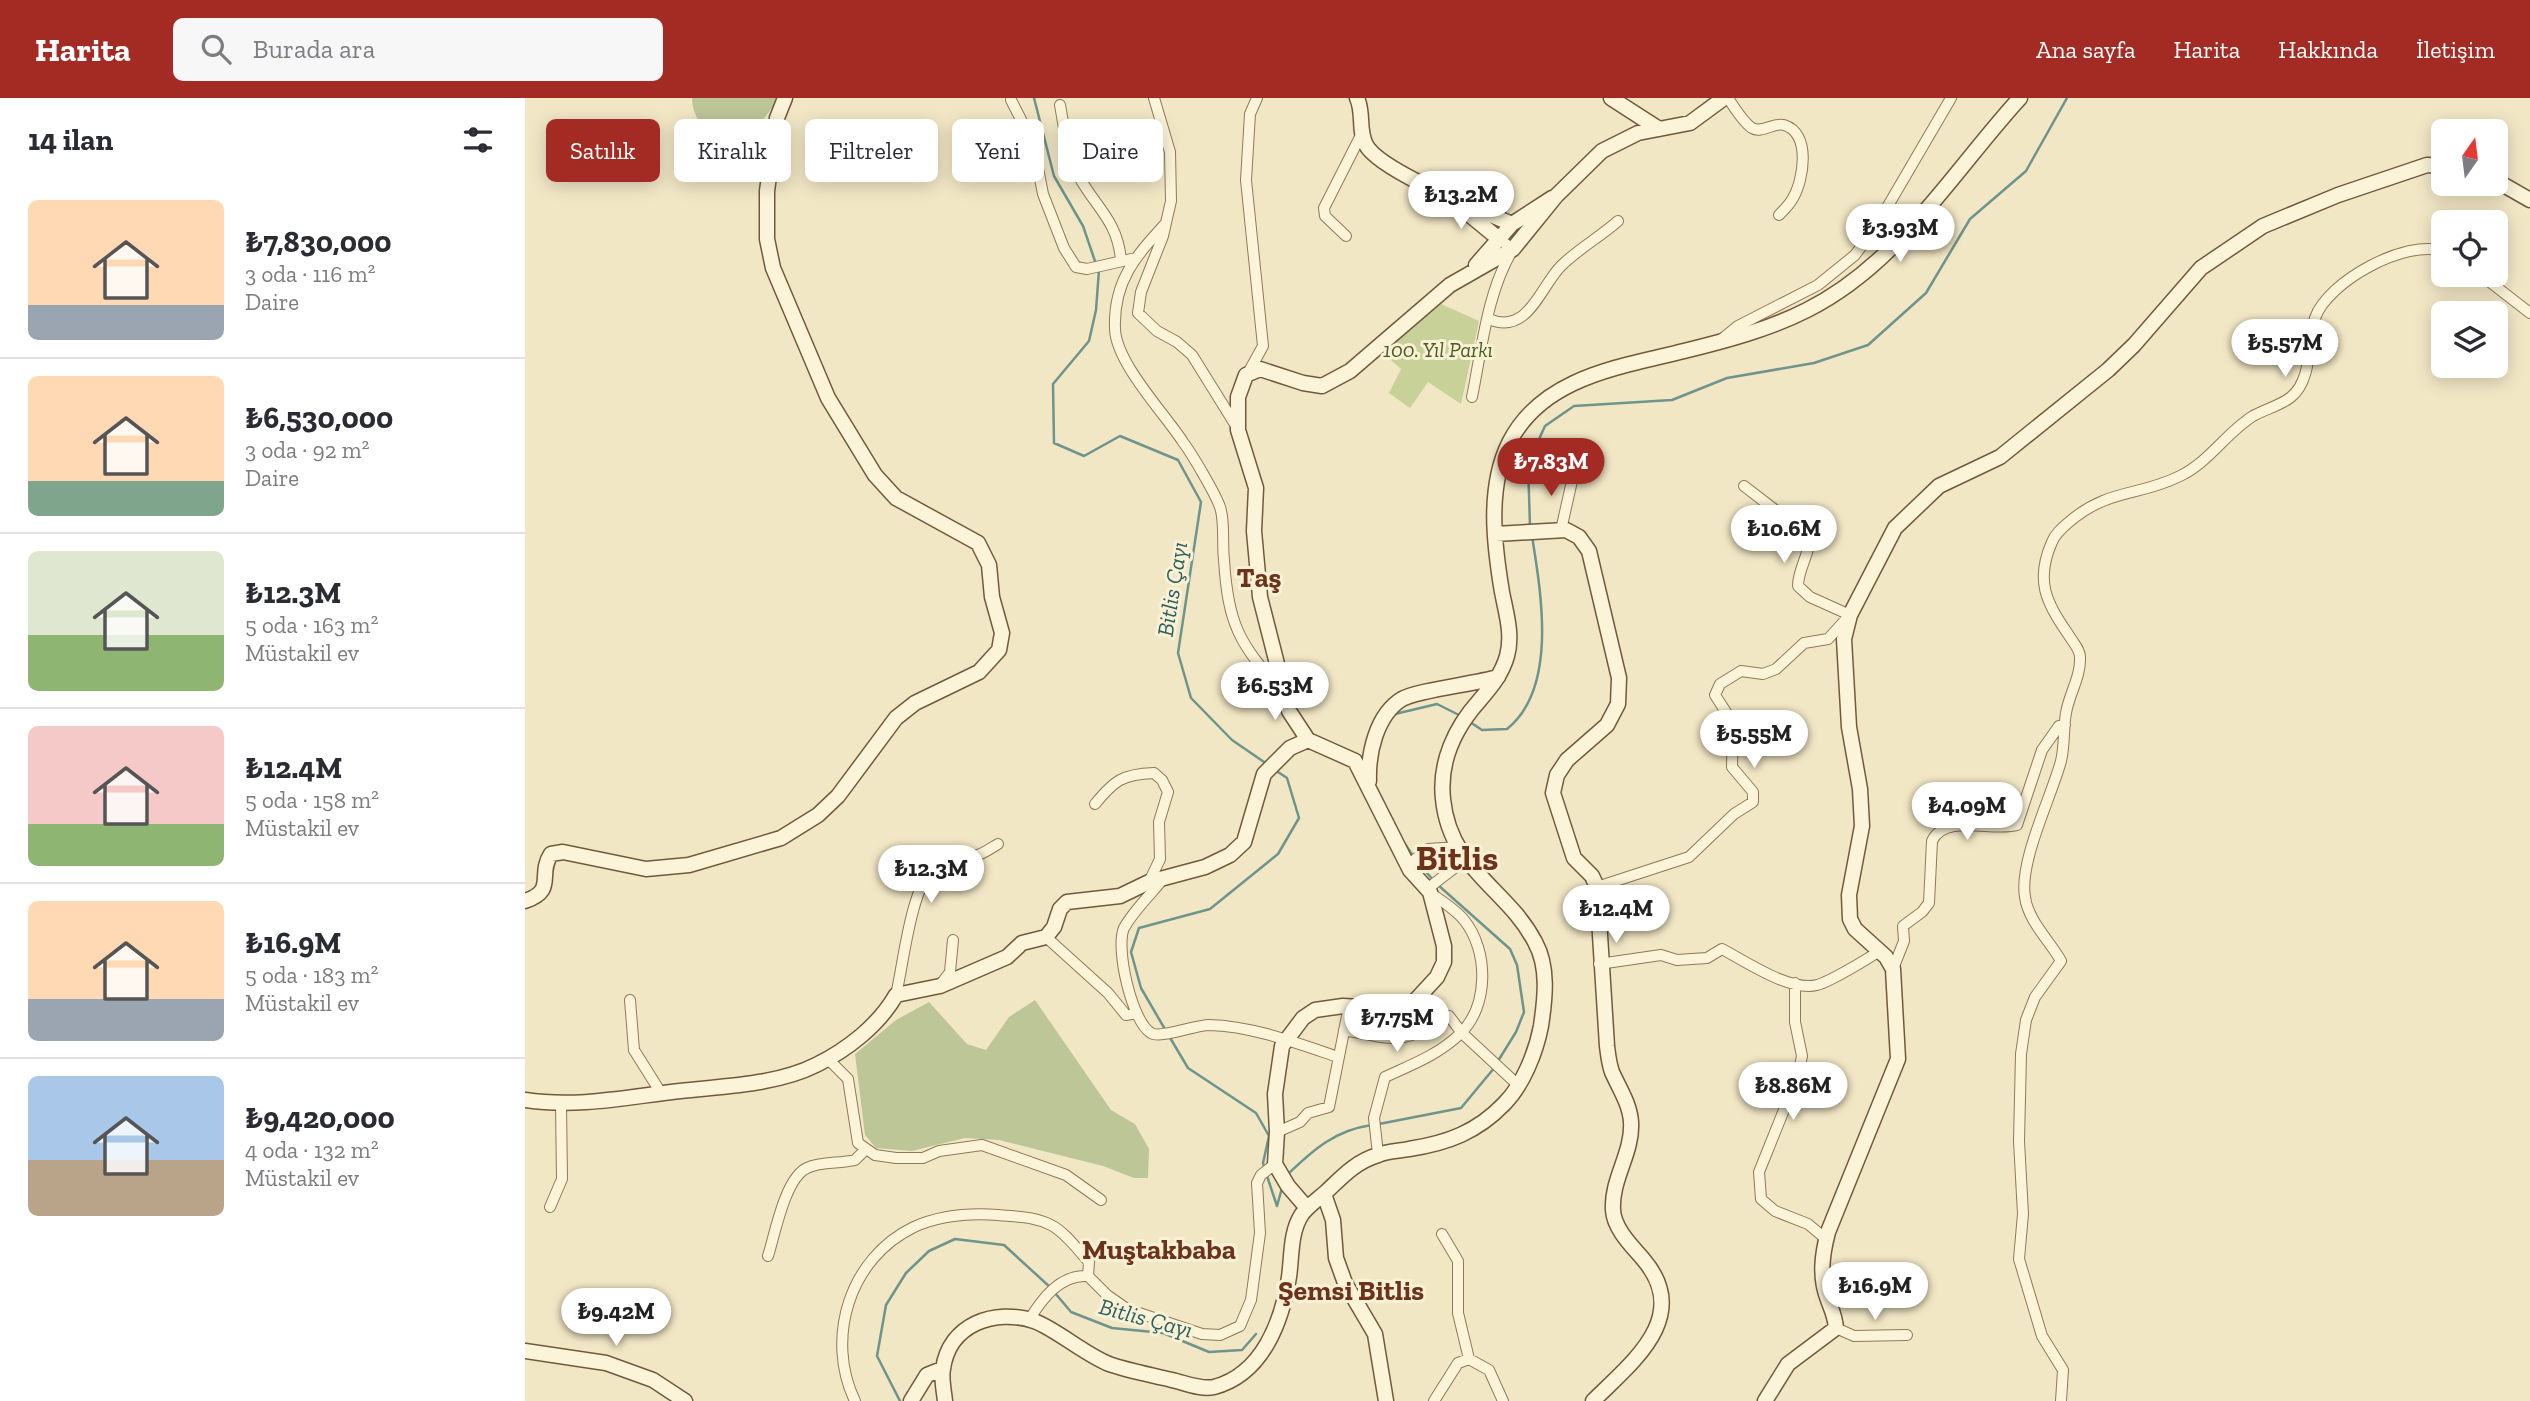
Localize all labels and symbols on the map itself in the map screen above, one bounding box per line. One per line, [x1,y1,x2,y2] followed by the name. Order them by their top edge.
[2431,119,2508,196] north arrow
[1404,172,1518,231] pin: ₺13.2M
[1843,204,1957,264] pin: ₺3.93M
[2228,320,2342,379] pin: ₺5.57M
[1383,337,1493,362] park label: 100. Yıl Parkı
[1494,438,1608,498] pin: ₺7.83M
[1727,505,1841,565] pin: ₺10.6M
[1151,539,1193,639] water label: Bitlis Çayı
[1237,561,1282,594] district label: Taş
[1218,662,1332,722] pin: ₺6.53M
[1697,710,1811,770] pin: ₺5.55M
[1910,782,2024,842] pin: ₺4.09M
[1416,837,1498,879] district label: Bitlis
[874,846,988,905] pin: ₺12.3M
[1559,886,1673,945] pin: ₺12.4M
[1340,995,1454,1054] pin: ₺7.75M
[1736,1062,1850,1122] pin: ₺8.86M
[1082,1233,1236,1266] district label: Muştakbaba
[1818,1262,1932,1322] pin: ₺16.9M
[1278,1274,1424,1307] district label: Şemsi Bitlis
[559,1288,673,1348] pin: ₺9.42M
[1096,1292,1196,1344] water label: Bitlis Çayı

